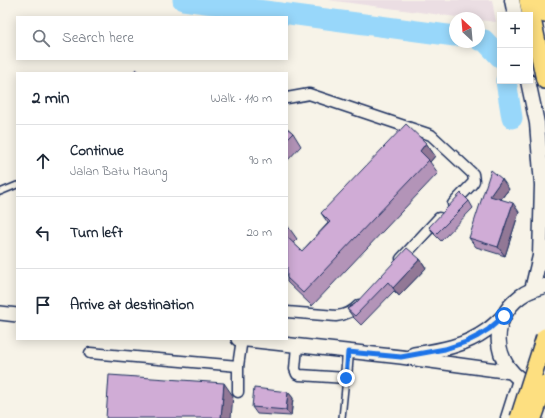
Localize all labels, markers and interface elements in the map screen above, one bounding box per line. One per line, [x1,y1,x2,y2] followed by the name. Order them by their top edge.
[449,12,485,48] north arrow
[497,12,533,84] map controls
[497,12,533,48] button: +
[16,16,288,60] search box
[30,27,52,49] icon: search
[62,27,134,49] text: Search here
[497,48,533,84] button: −
[32,86,69,111] text: 2 min
[211,89,272,108] text: Walk · 110 m
[70,140,124,162] text: Continue
[32,150,54,172] icon: ahead
[249,151,272,170] text: 90 m
[70,162,168,181] text: Jalan Batu Maung
[32,222,54,244] icon: left
[70,222,123,244] text: Turn left
[247,223,272,242] text: 20 m
[32,294,54,316] icon: arrive
[70,294,194,316] text: Arrive at destination
[495,307,513,325] route start
[337,369,355,387] route end

